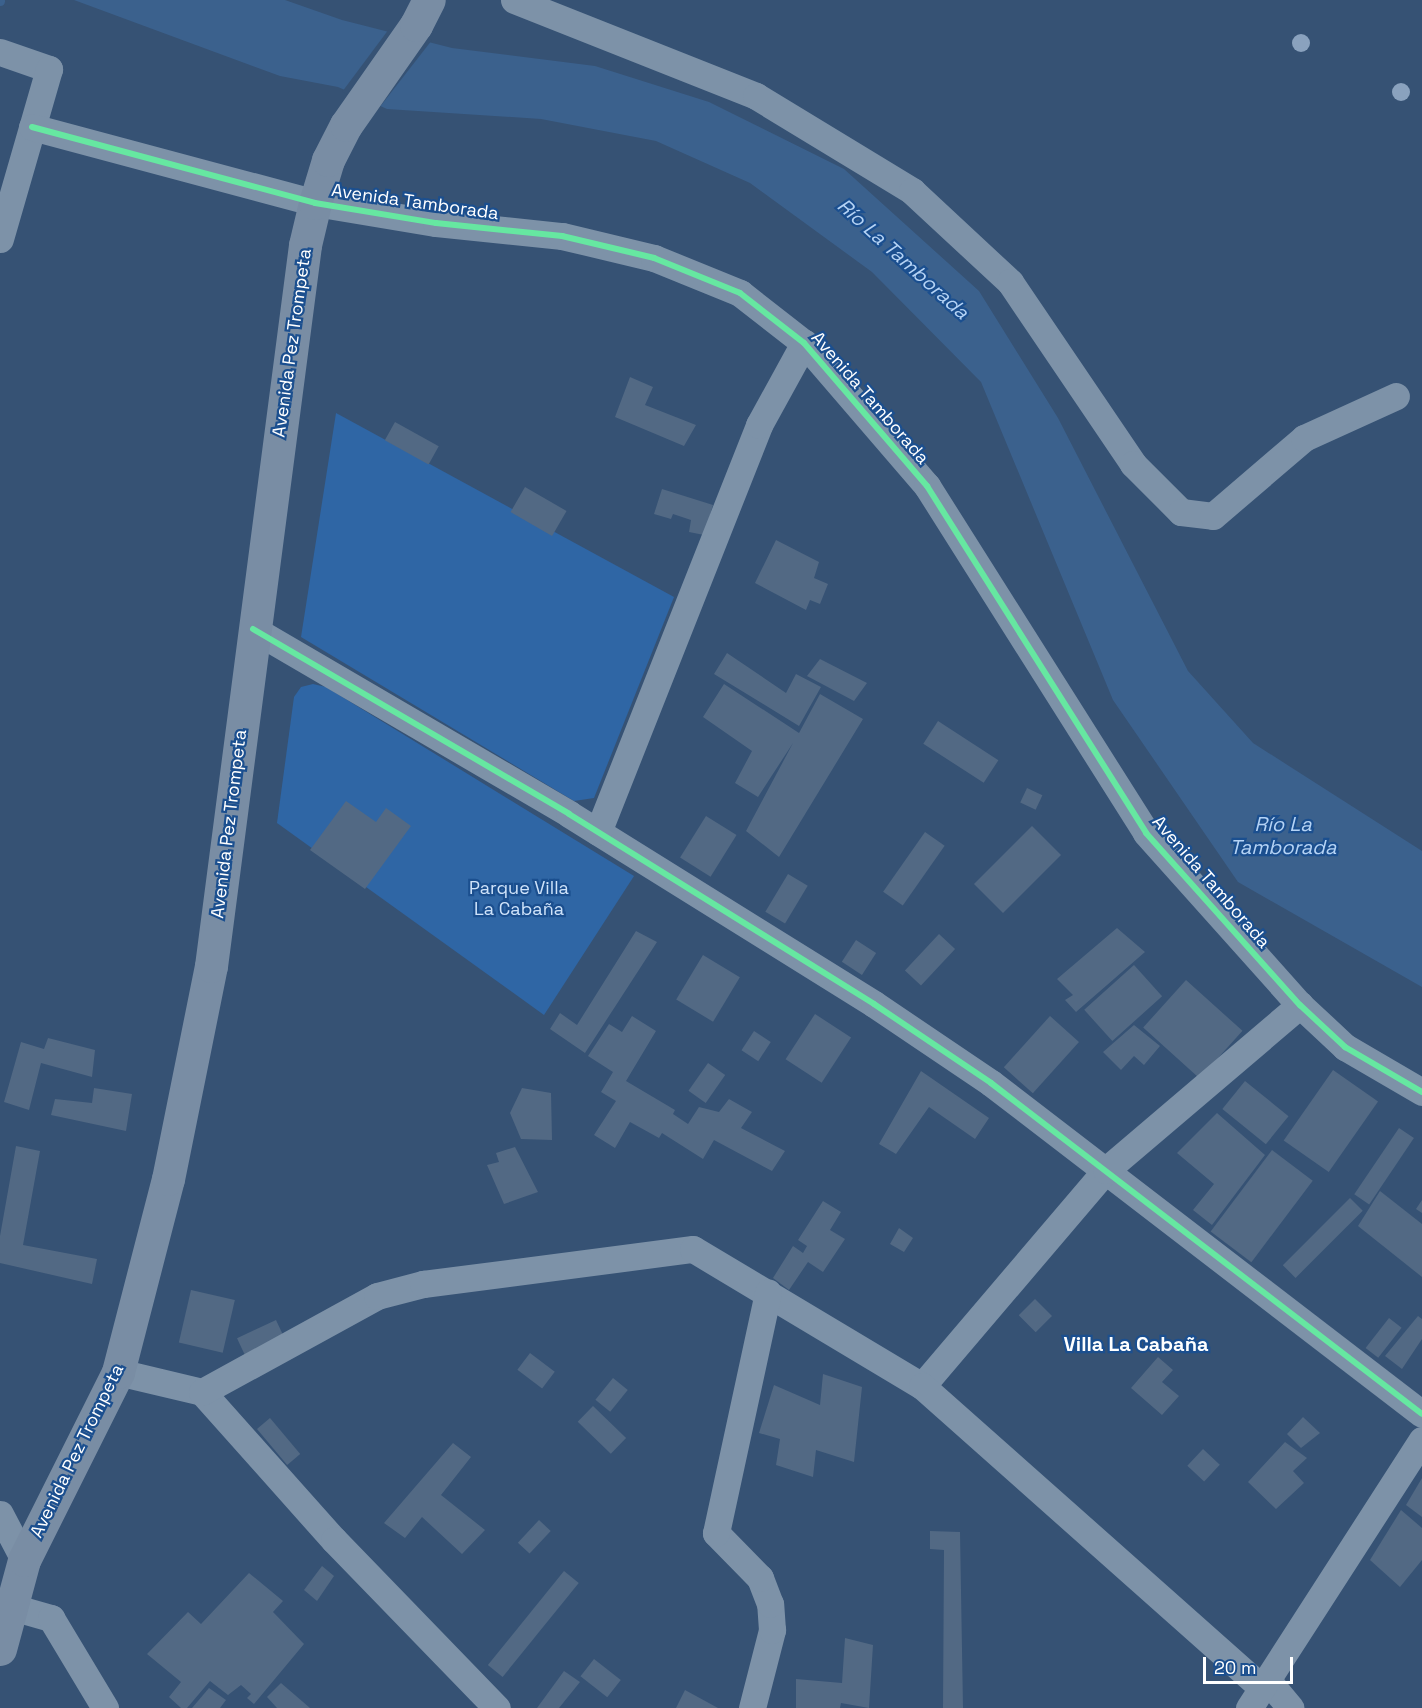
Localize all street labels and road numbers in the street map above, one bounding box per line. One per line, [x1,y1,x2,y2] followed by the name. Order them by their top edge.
[330,180,500,224] street label: Avenida Tamborada
[268,247,316,439] street label: Avenida Pez Trompeta
[806,327,934,469] street label: Avenida Tamborada
[207,728,251,920] street label: Avenida Pez Trompeta
[1147,811,1275,953] street label: Avenida Tamborada
[26,1361,128,1541] street label: Avenida Pez Trompeta

